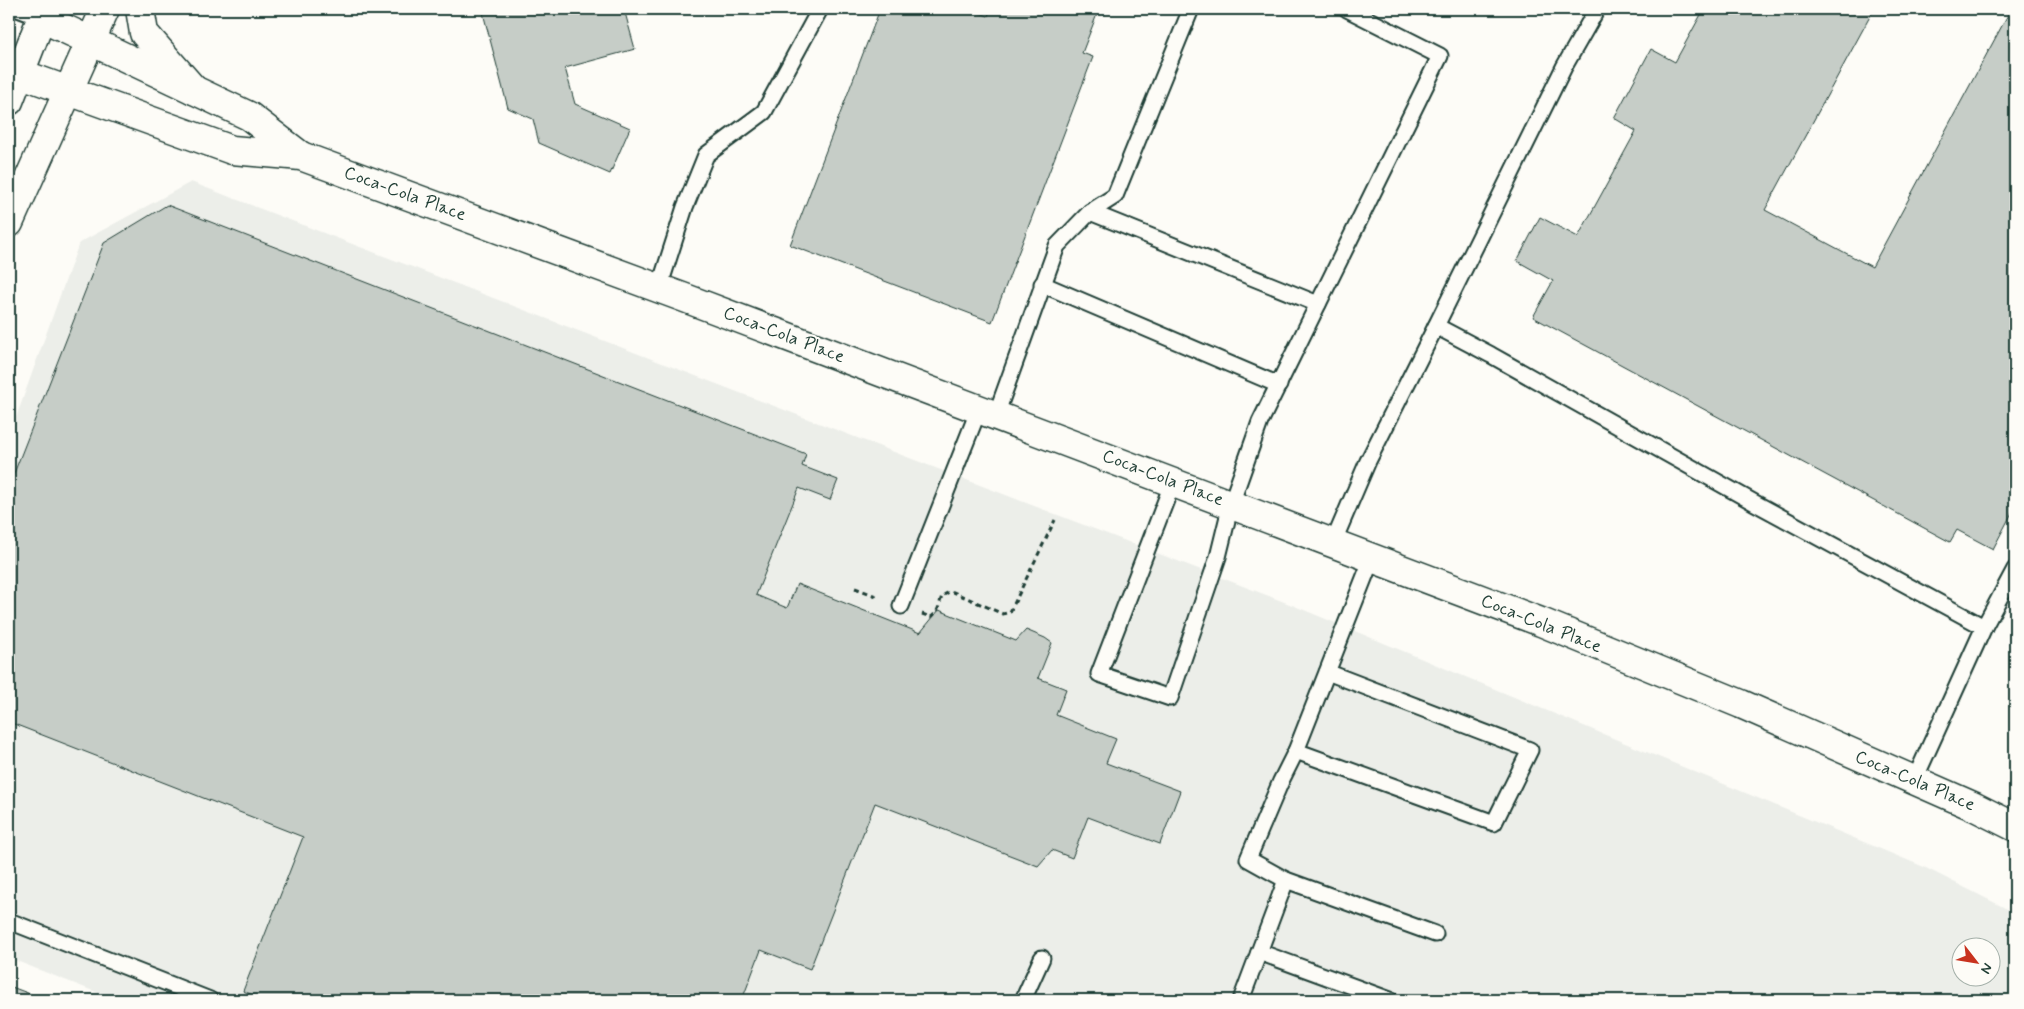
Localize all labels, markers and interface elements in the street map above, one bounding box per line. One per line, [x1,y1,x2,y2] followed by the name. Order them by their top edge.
[341,161,470,227] street label: Coca-Cola Place
[720,301,848,369] street label: Coca-Cola Place
[1099,444,1227,512] street label: Coca-Cola Place
[1477,589,1605,659] street label: Coca-Cola Place
[1851,745,1979,817] street label: Coca-Cola Place
[1952,936,2002,986] north arrow
[1976,960,1996,977] text: N

